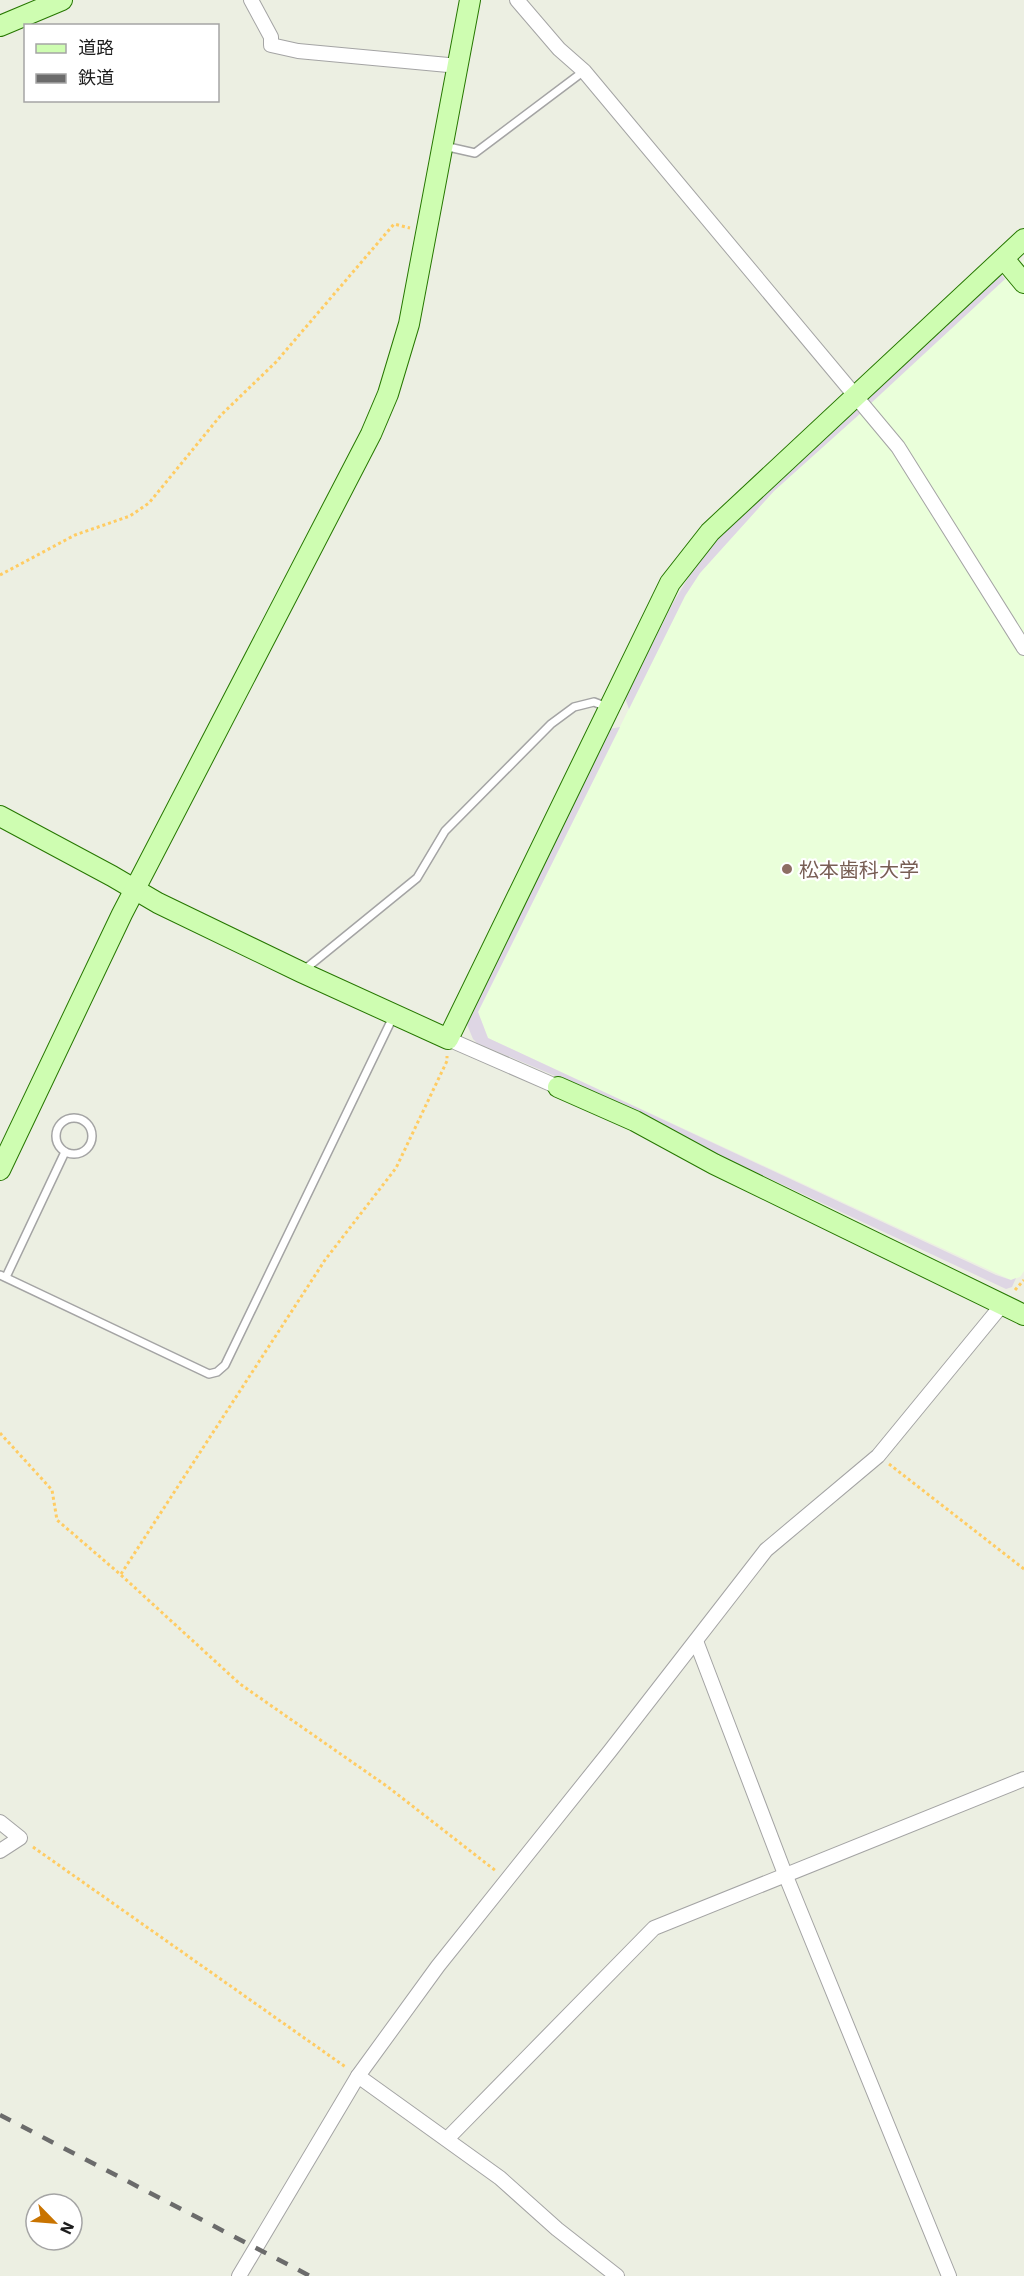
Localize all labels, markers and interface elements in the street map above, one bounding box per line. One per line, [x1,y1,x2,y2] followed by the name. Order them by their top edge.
[24,24,219,102] legend
[78,36,114,59] text: 道路
[78,66,114,89] text: 鉄道
[799,856,919,883] place label: 松本歯科大学
[780,862,794,876] marker: 松本歯科大学
[24,2192,84,2252] north arrow
[56,2219,79,2238] text: N

